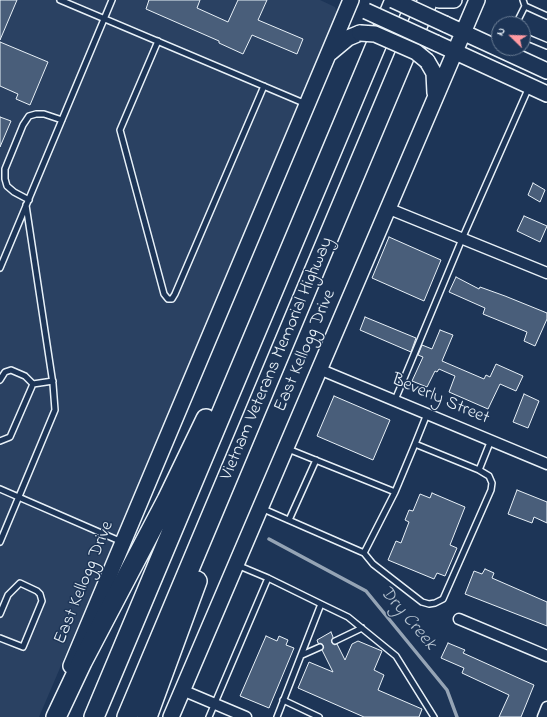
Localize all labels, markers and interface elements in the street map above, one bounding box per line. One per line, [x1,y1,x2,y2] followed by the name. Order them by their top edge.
[491,16,531,56] north arrow
[492,25,510,38] text: N
[217,234,339,484] street label: Vietnam Veterans Memorial Highway
[271,287,341,415] street label: East Kellogg Drive
[388,370,492,430] street label: Beverly Street
[50,518,120,648] street label: East Kellogg Drive
[374,582,440,656] water label: Dry Creek

